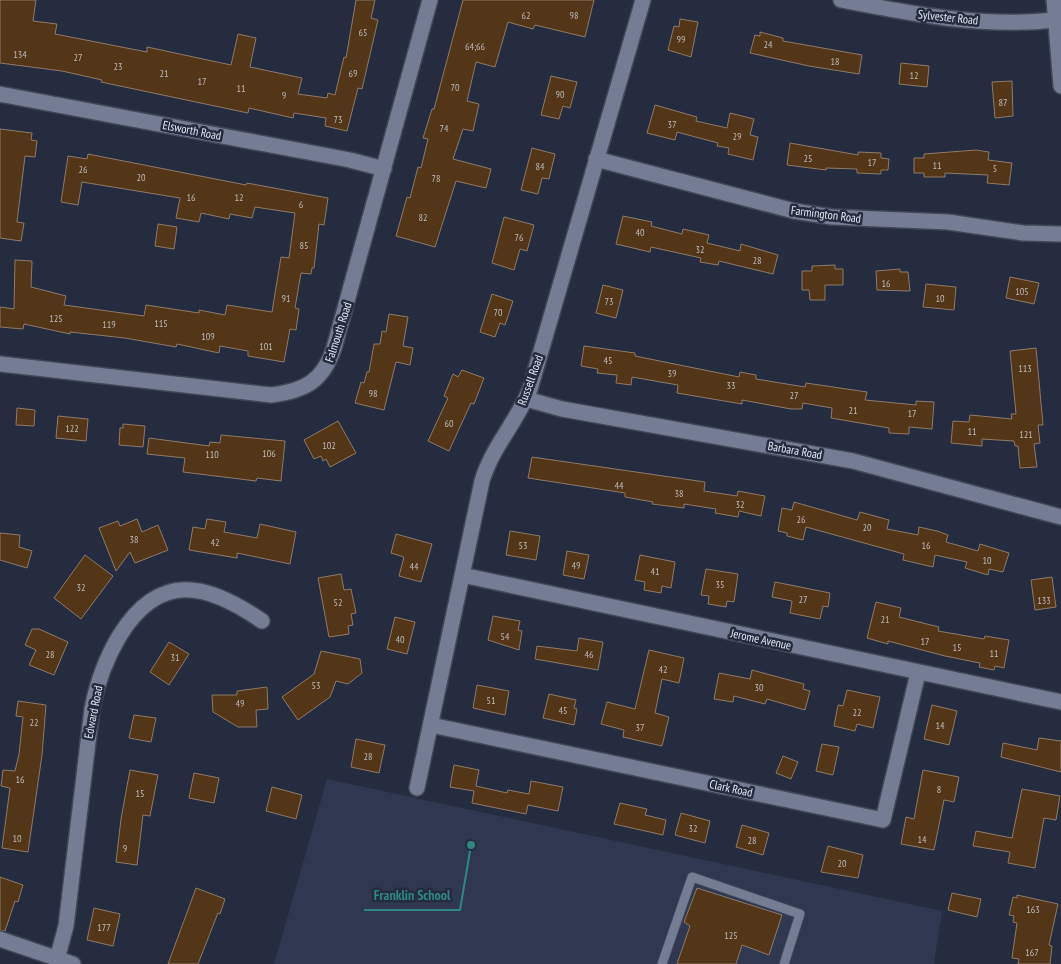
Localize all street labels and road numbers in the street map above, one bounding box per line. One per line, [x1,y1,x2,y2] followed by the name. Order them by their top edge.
[917,6,979,28] street label: Sylvester Road
[161,117,223,143] street label: Elsworth Road
[790,202,862,226] street label: Farmington Road
[321,300,355,364] street label: Falmouth Road
[514,353,546,407] street label: Russell Road
[767,438,823,462] street label: Barbara Road
[728,625,793,653] street label: Jerome Avenue
[81,684,105,740] street label: Edward Road
[708,776,754,800] street label: Clark Road

